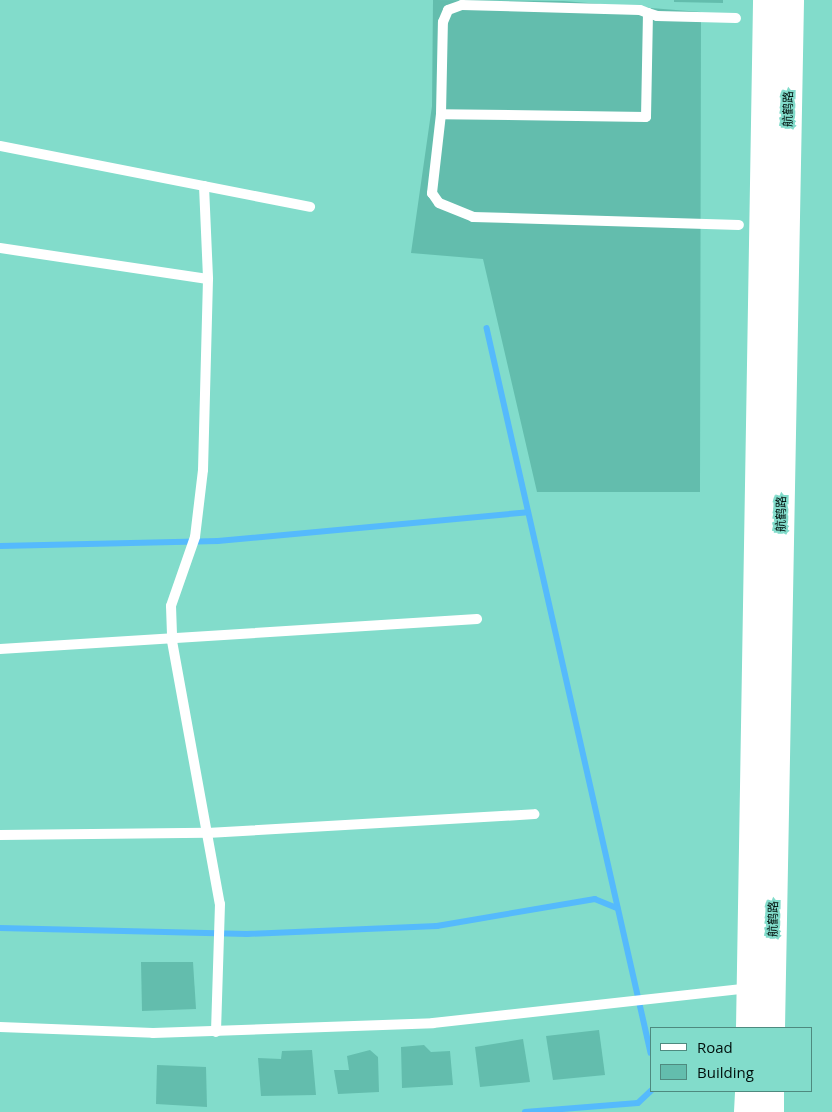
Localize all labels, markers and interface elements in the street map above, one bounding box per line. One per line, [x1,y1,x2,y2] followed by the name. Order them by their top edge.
[780,91,796,127] street label: 航鹤路
[773,496,789,532] street label: 航鹤路
[765,901,781,937] street label: 航鹤路
[650,1027,812,1092] legend
[697,1037,733,1057] text: Road
[697,1062,754,1082] text: Building

